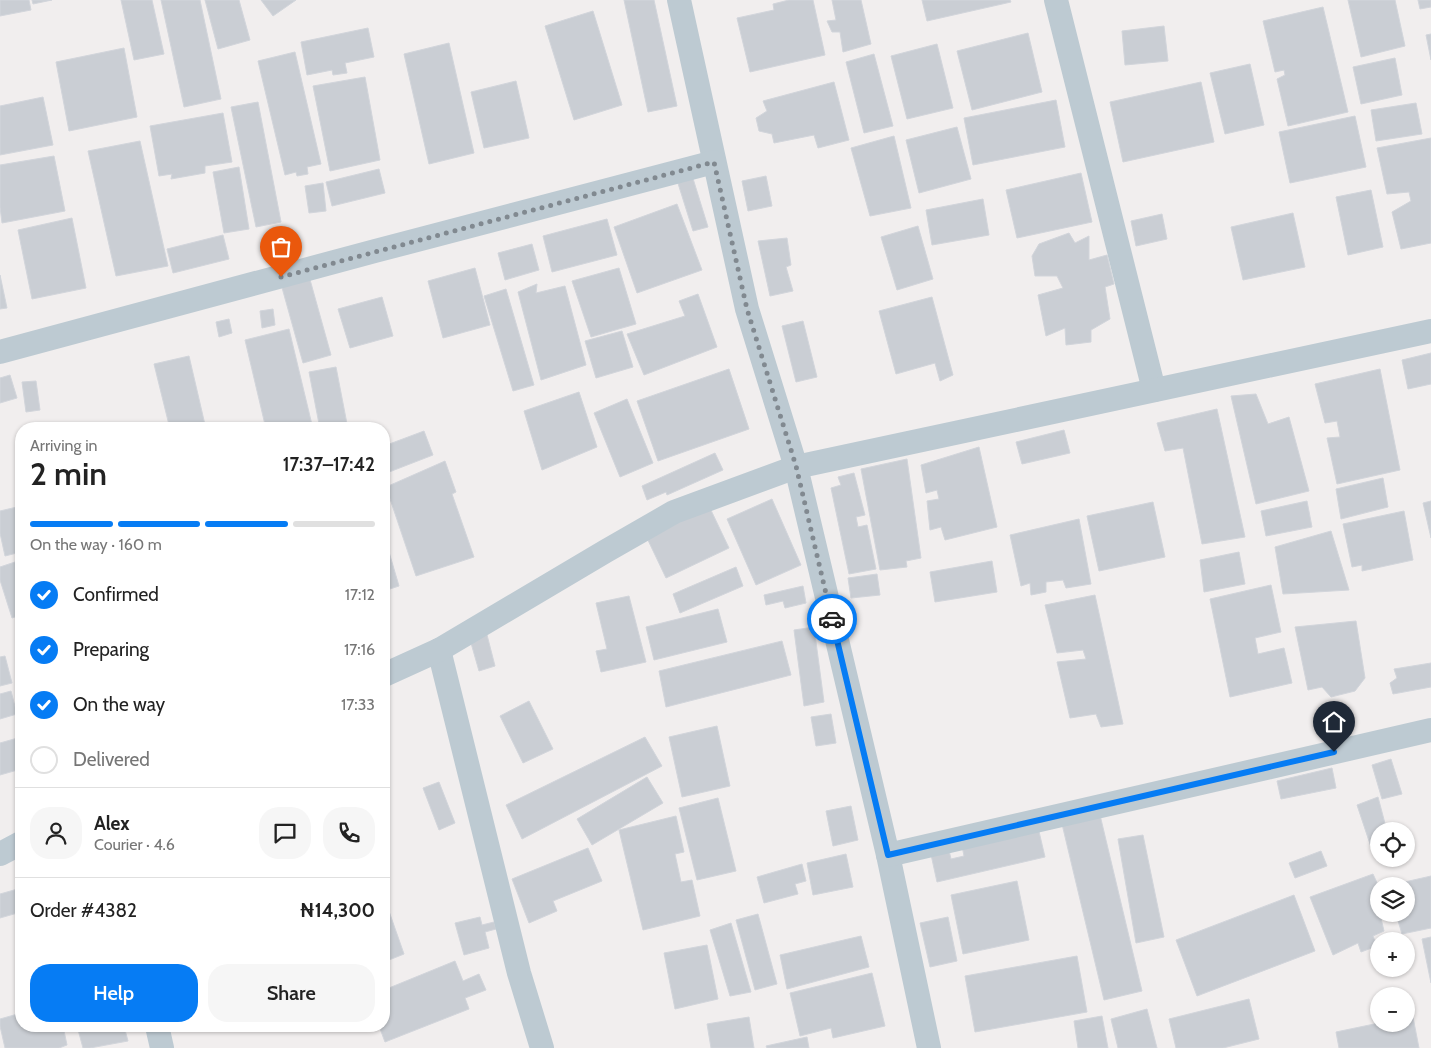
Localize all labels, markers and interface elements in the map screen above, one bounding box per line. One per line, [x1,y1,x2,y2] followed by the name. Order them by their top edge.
[260,226,302,277] pin
[267,233,295,261] icon: bag
[30,436,97,455] text: Arriving in
[283,453,375,476] text: 17:37–17:42
[30,454,107,493] text: 2 min
[30,535,162,554] text: On the way · 160 m
[30,581,58,609] icon: check
[73,583,159,606] text: Confirmed
[345,585,375,604] text: 17:12
[807,594,857,644] courier
[818,605,846,633] icon: car
[30,636,58,664] icon: check
[73,638,149,661] text: Preparing
[344,640,375,659] text: 17:16
[30,691,58,719] icon: check
[73,693,165,716] text: On the way
[341,695,375,714] text: 17:33
[1313,701,1355,752] pin
[1320,708,1348,736] icon: home
[73,748,150,771] text: Delivered
[30,807,82,859] button: person
[259,807,311,859] button: chat
[323,807,375,859] button: phone
[94,812,130,835] text: Alex
[1370,822,1415,1032] map controls
[1370,822,1415,867] button: locate
[94,835,175,854] text: Courier · 4.6
[1370,877,1415,922] button: layers
[30,899,137,922] text: Order #4382
[299,899,375,922] text: ₦14,300
[1370,932,1415,977] button: +
[30,964,198,1022] button: Help
[208,964,375,1022] button: Share
[1370,987,1415,1032] button: −

